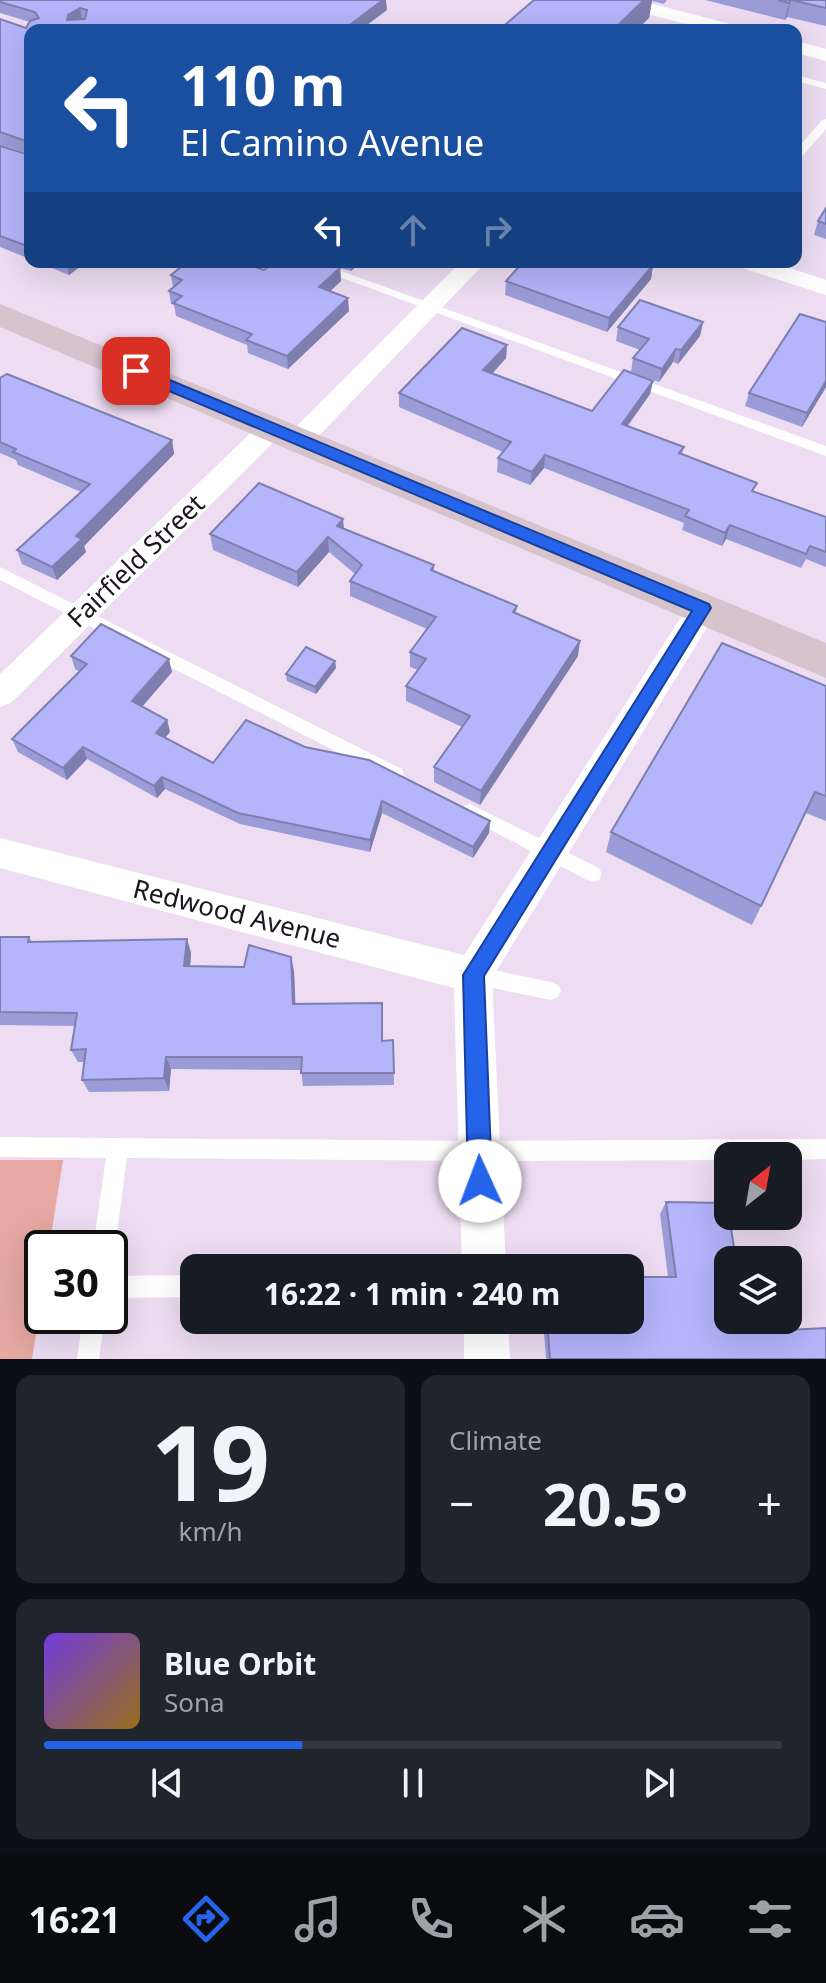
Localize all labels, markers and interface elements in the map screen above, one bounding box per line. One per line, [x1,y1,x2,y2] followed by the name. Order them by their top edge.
[180,46,345,122] text: 110 m
[48,56,152,160] icon: left
[180,118,484,167] text: El Camino Avenue
[307,208,351,252] icon: left
[391,208,435,252] icon: ahead
[475,208,519,252] icon: right
[102,337,170,405] pin
[114,349,158,393] icon: arrive
[59,486,212,635] street label: Fairfield Street
[130,870,345,956] street label: Redwood Avenue
[438,1139,522,1223] position arrow
[714,1142,802,1230] north arrow
[714,1142,802,1334] map controls
[24,1230,128,1334] speed limit sign: 30
[714,1246,802,1334] button: layers
[264,1273,560,1314] text: 16:22 · 1 min · 240 m
[151,1390,270,1531] text: 19
[449,1422,542,1458] text: Climate
[543,1462,688,1544] text: 20.5°
[449,1473,474,1533] text: −
[757,1473,782,1533] text: +
[179,1513,242,1549] text: km/h
[164,1643,316,1684] text: Blue Orbit
[164,1684,225,1720] text: Sona
[145,1761,189,1805] icon: previous
[391,1761,435,1805] icon: pause
[637,1761,681,1805] icon: next
[178,1891,234,1947] icon: directions
[290,1891,346,1947] icon: music
[403,1891,459,1947] icon: phone
[516,1891,572,1947] icon: climate
[629,1891,685,1947] icon: car
[742,1891,798,1947] icon: filters
[28,1895,121,1944] text: 16:21

